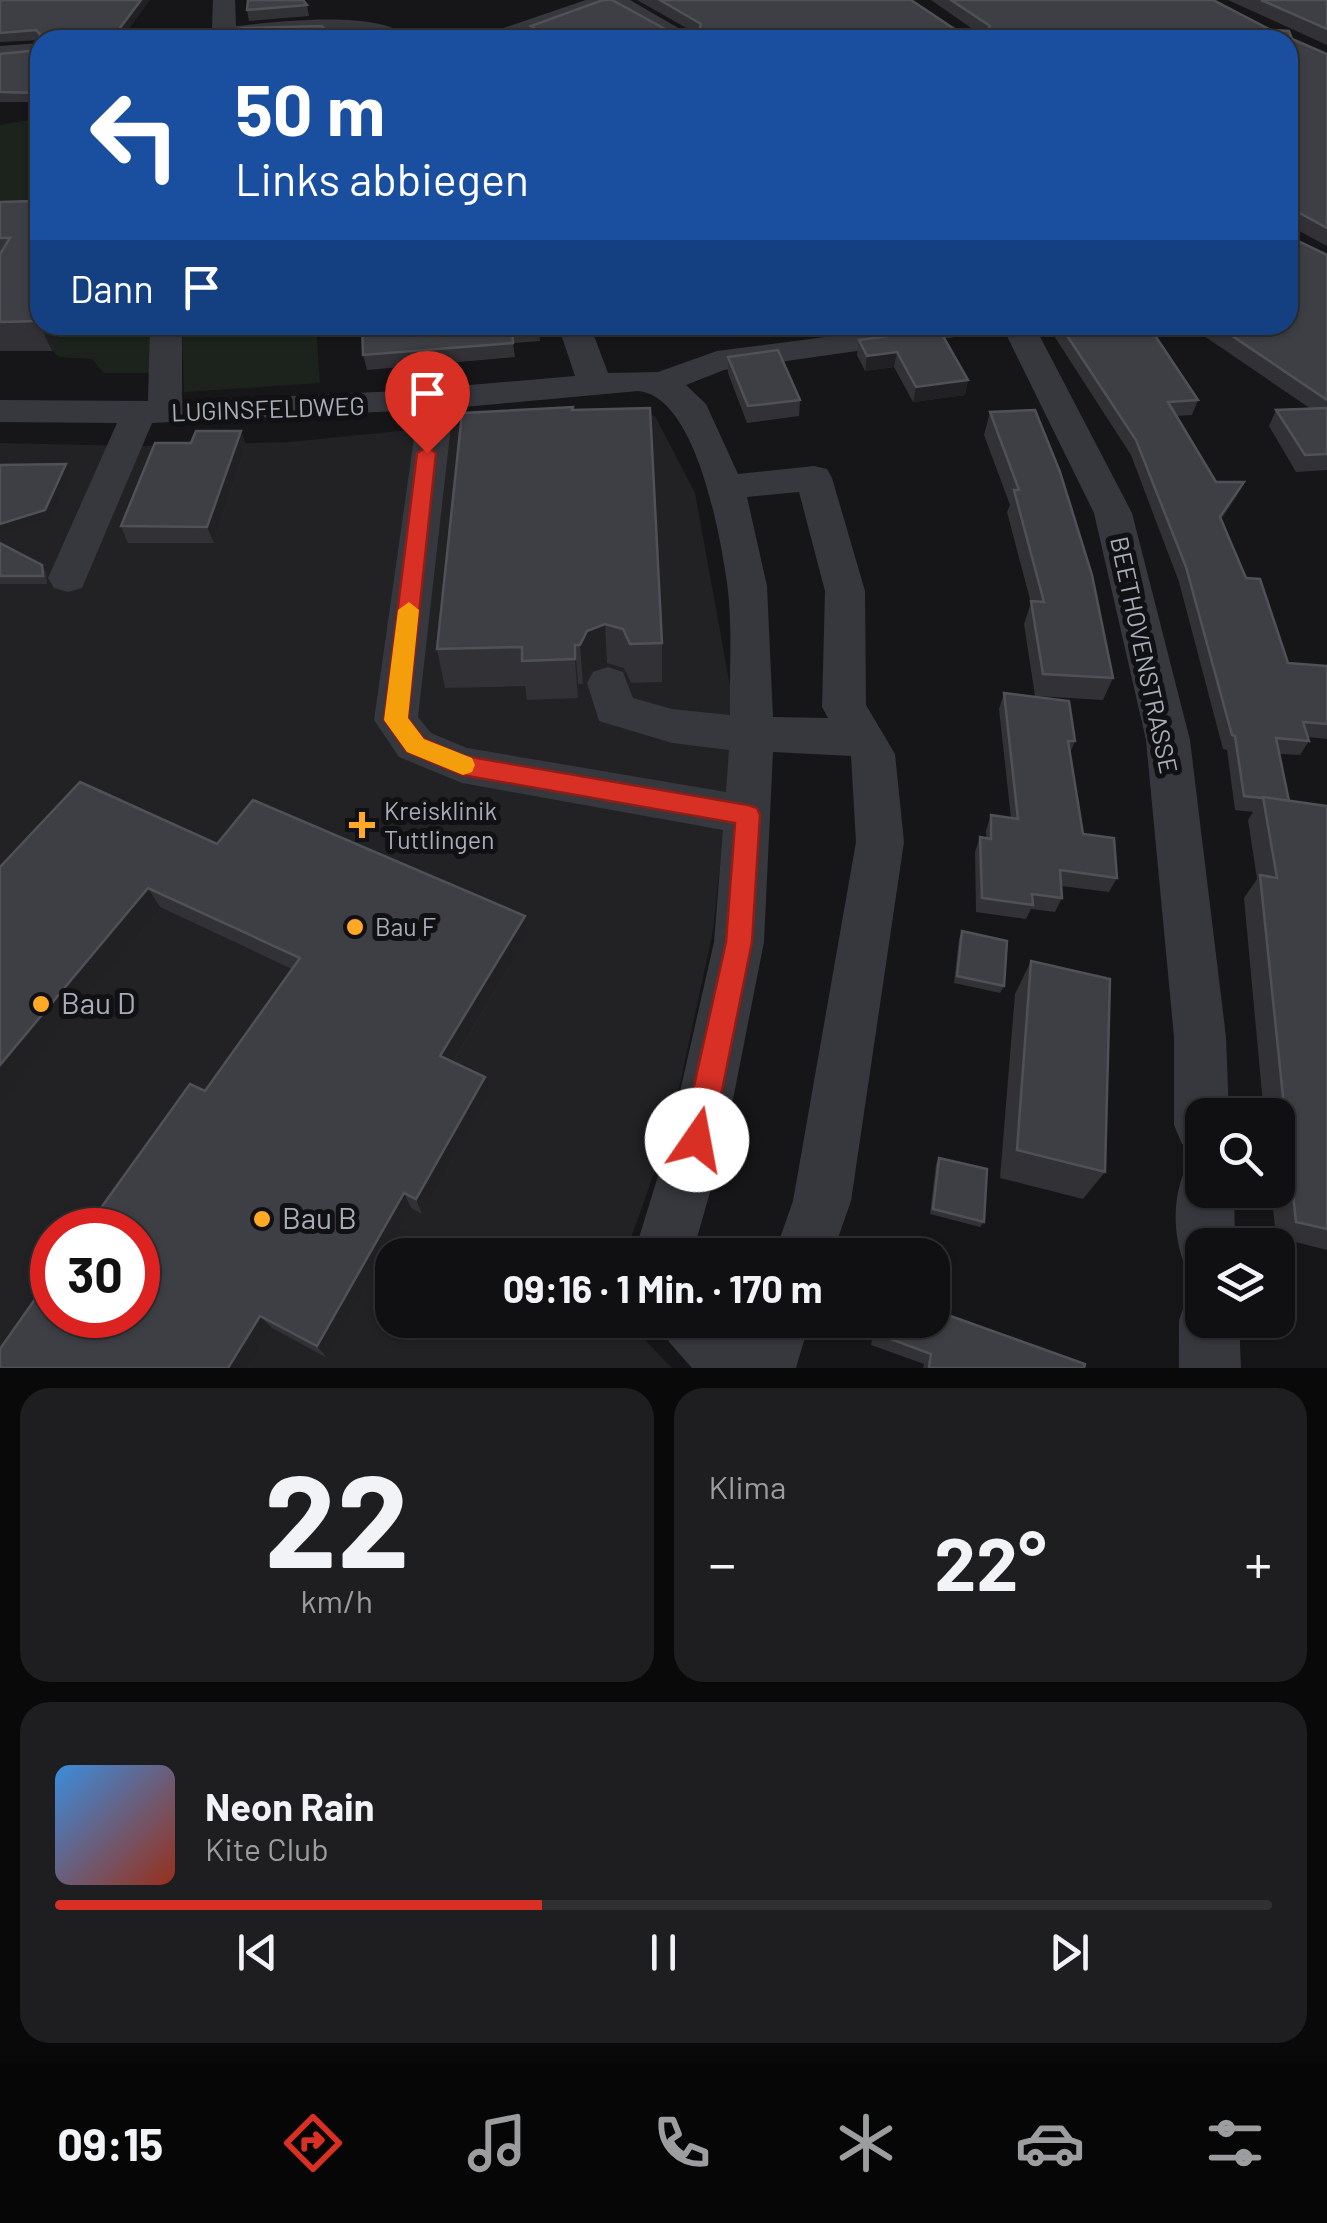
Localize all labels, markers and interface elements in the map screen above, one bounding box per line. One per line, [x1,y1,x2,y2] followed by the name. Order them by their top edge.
[235,66,385,150] text: 50 m
[70,70,200,200] icon: left
[235,151,529,205] text: Links abbiegen
[174,260,229,315] icon: arrive
[70,265,154,311] text: Dann
[385,351,470,454] pin
[400,366,455,421] icon: arrive
[171,390,365,426] street label: LUGINSFELDWEG
[1105,534,1185,776] street label: BEETHOVENSTRASSE
[384,795,497,854] place label: Kreisklinik Tuttlingen
[349,812,375,838] marker: Kreisklinik Tuttlingen
[375,911,436,941] place label: Bau F
[344,916,366,938] marker: Bau F
[61,984,136,1020] place label: Bau D
[30,993,52,1015] marker: Bau D
[645,1088,749,1192] position arrow
[1185,1098,1295,1338] map controls
[1185,1098,1295,1208] button: search
[282,1199,357,1235] place label: Bau B
[30,1208,160,1338] speed limit sign: 30
[251,1208,273,1230] marker: Bau B
[1185,1228,1295,1338] button: layers
[503,1265,822,1311] text: 09:16 · 1 Min. · 170 m
[264,1438,410,1594] text: 22
[709,1467,786,1505] text: Klima
[934,1516,1046,1606] text: 22°
[709,1529,736,1595] text: −
[1244,1529,1272,1595] text: +
[301,1581,373,1619] text: km/h
[205,1783,374,1829] text: Neon Rain
[205,1829,329,1867] text: Kite Club
[230,1925,285,1980] icon: previous
[636,1925,691,1980] icon: pause
[1042,1925,1097,1980] icon: next
[278,2108,348,2178] icon: directions
[462,2108,532,2178] icon: music
[647,2108,717,2178] icon: phone
[831,2108,901,2178] icon: climate
[1015,2108,1085,2178] icon: car
[1200,2108,1270,2178] icon: filters
[57,2116,163,2170] text: 09:15

